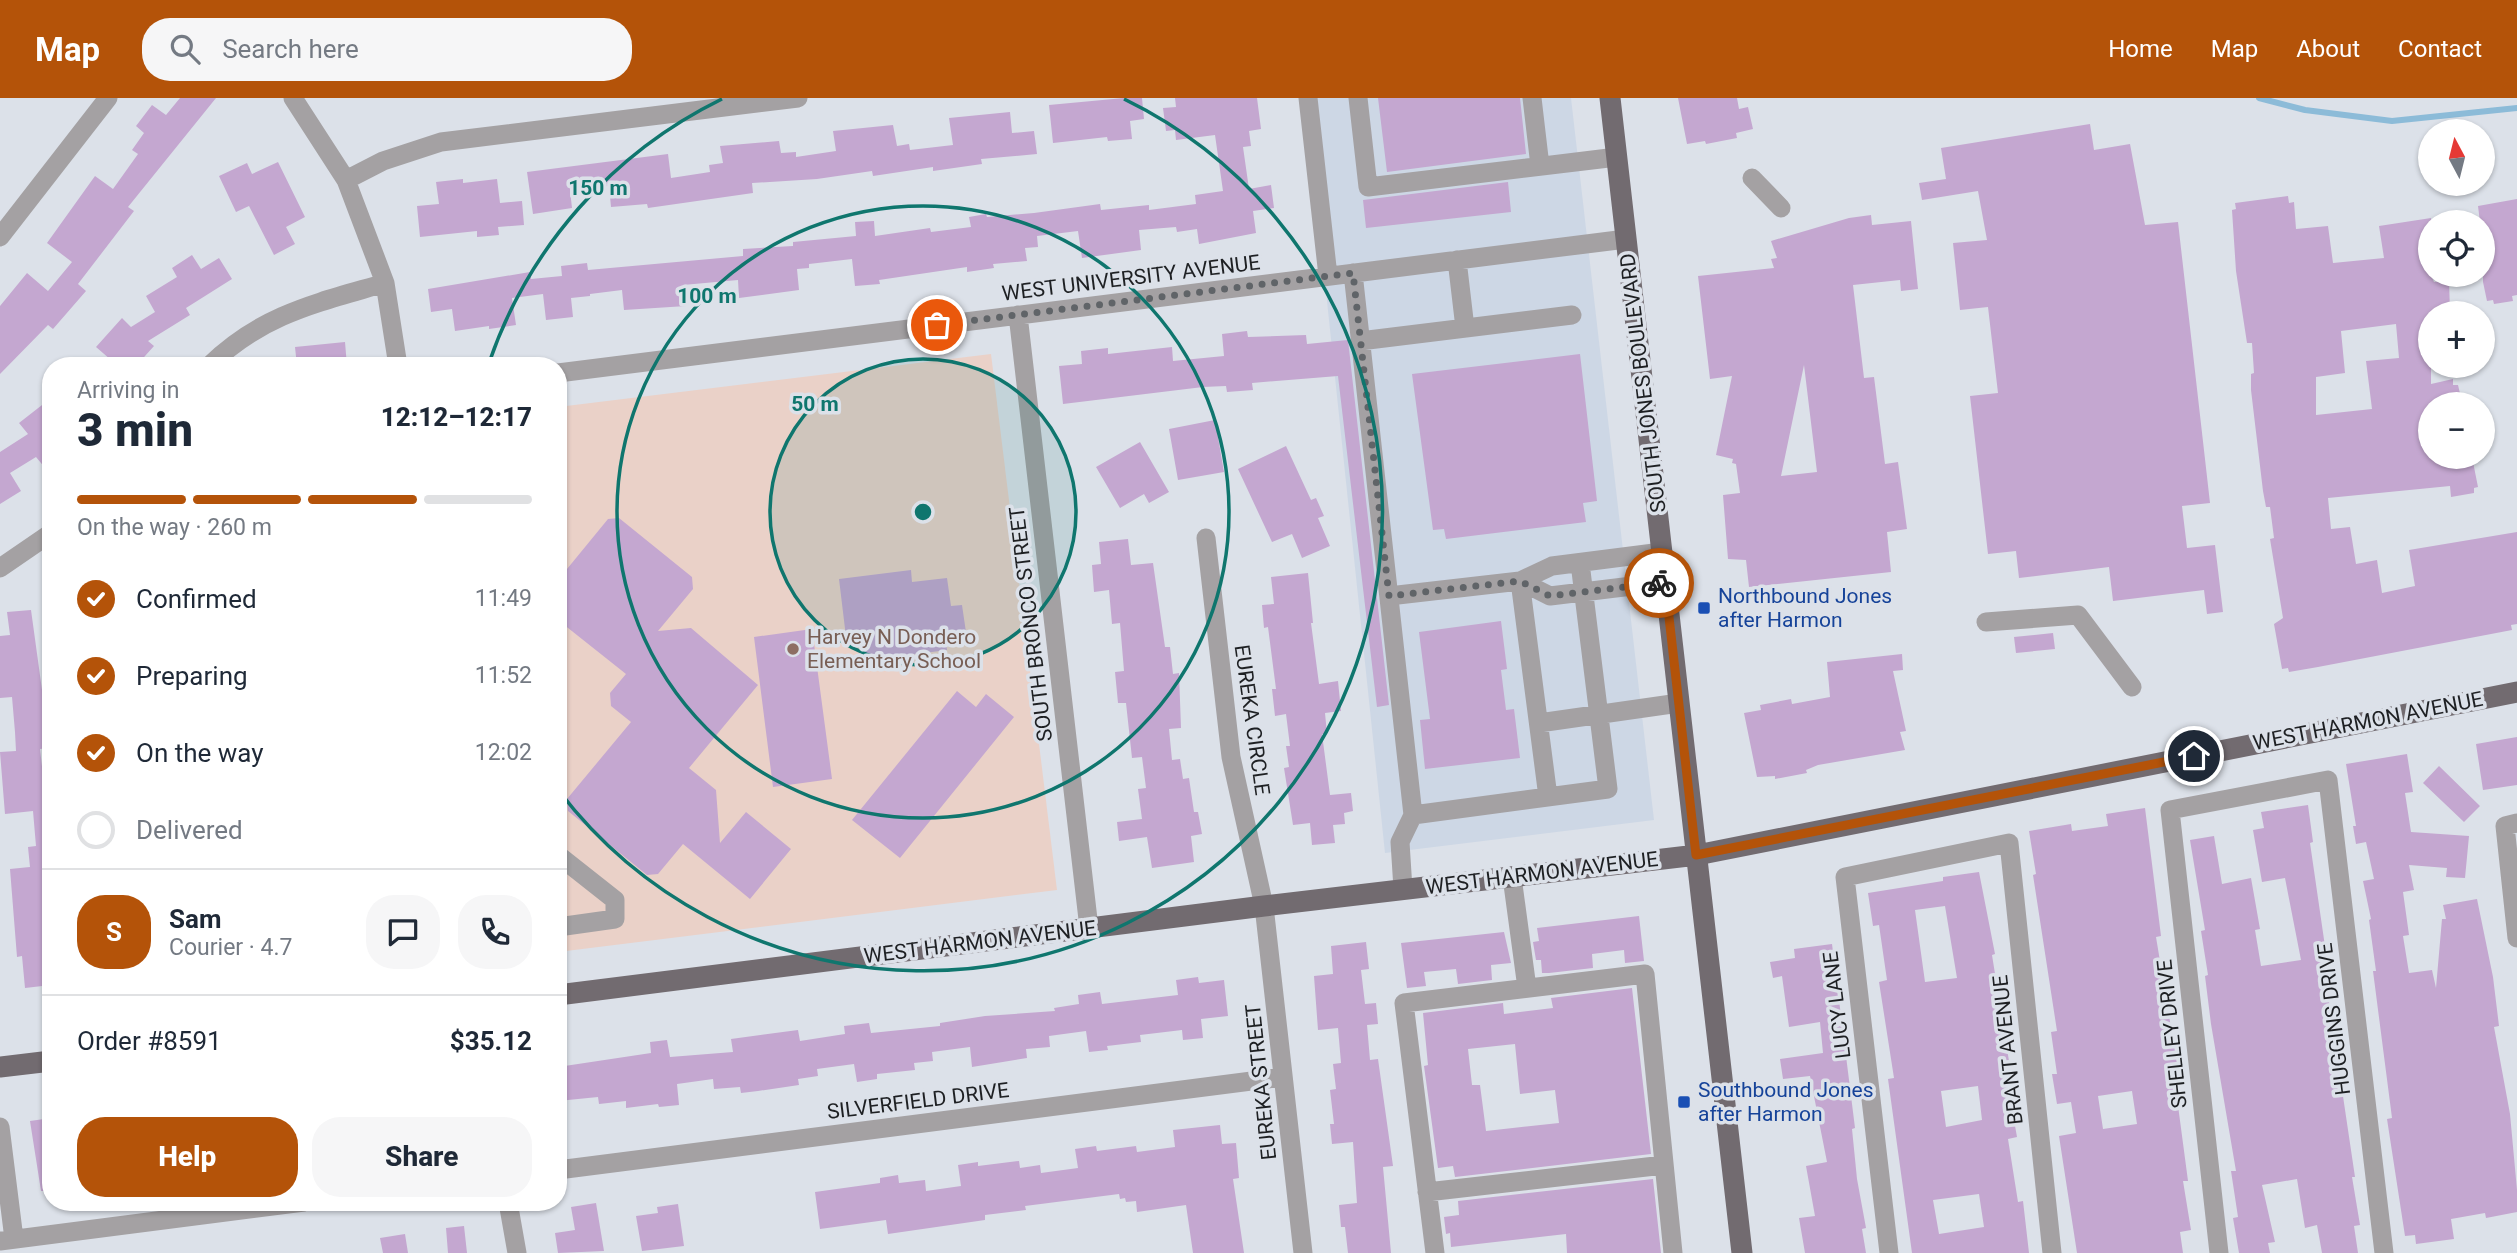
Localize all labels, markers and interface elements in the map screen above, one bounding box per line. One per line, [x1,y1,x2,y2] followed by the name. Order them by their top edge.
[142,18,632,81] search box
[35,30,100,69] text: Map
[166,30,204,68] icon: search
[222,34,359,64] text: Search here
[2108,35,2173,63] text: Home
[2211,35,2258,63] text: Map
[2296,35,2360,63] text: About
[2398,35,2482,63] text: Contact
[2418,119,2496,196] north arrow
[2418,119,2495,469] map controls
[568,176,628,200] text: 150 m
[2418,210,2495,287] button: locate
[1001,250,1262,306] street label: WEST UNIVERSITY AVENUE
[1615,252,1671,514] street label: SOUTH JONES BOULEVARD
[677,284,737,308] text: 100 m
[907,295,967,355] pin
[2418,301,2495,378] button: +
[918,306,956,344] icon: bag
[77,377,180,404] text: Arriving in
[791,392,839,416] text: 50 m
[2418,392,2495,469] button: −
[381,402,532,432] text: 12:12–12:17
[77,403,193,457] text: 3 min
[911,500,935,524] centre of rings
[1005,505,1057,743] street label: SOUTH BRONCO STREET
[77,514,272,541] text: On the way · 260 m
[1624,548,1694,618] courier
[1640,564,1678,602] icon: bike
[77,580,115,618] icon: check
[136,584,257,614] text: Confirmed
[1718,584,1892,632] place label: Northbound Jones after Harmon
[475,585,532,612] text: 11:49
[1696,600,1712,616] marker: Northbound Jones after Harmon
[807,625,981,673] place label: Harvey N Dondero Elementary School
[785,641,801,657] marker: Harvey N Dondero Elementary School
[1230,643,1274,797] street label: EUREKA CIRCLE
[77,657,115,695] icon: check
[136,661,248,691] text: Preparing
[475,662,532,689] text: 11:52
[2251,687,2485,755] street label: WEST HARMON AVENUE
[2164,726,2224,786] pin
[77,734,115,772] icon: check
[2175,737,2213,775] icon: home
[136,738,264,768] text: On the way
[475,739,532,766] text: 12:02
[136,815,243,845] text: Delivered
[1425,847,1660,899] street label: WEST HARMON AVENUE
[366,895,440,969] button: chat
[458,895,532,969] button: phone
[169,904,221,934] text: Sam
[863,916,1098,968] street label: WEST HARMON AVENUE
[106,917,122,947] text: S
[169,934,292,961] text: Courier · 4.7
[2313,941,2355,1097] street label: HUGGINS DRIVE
[1819,950,1855,1060] street label: LUCY LANE
[2152,958,2192,1110] street label: SHELLEY DRIVE
[1988,974,2028,1126] street label: BRANT AVENUE
[1241,1002,1281,1161] street label: EUREKA STREET
[77,1026,222,1056] text: Order #8591
[450,1026,532,1056] text: $35.12
[826,1078,1010,1124] street label: SILVERFIELD DRIVE
[1698,1078,1874,1126] place label: Southbound Jones after Harmon
[1676,1094,1692,1110] marker: Southbound Jones after Harmon
[77,1117,298,1197] button: Help
[312,1117,532,1197] button: Share

